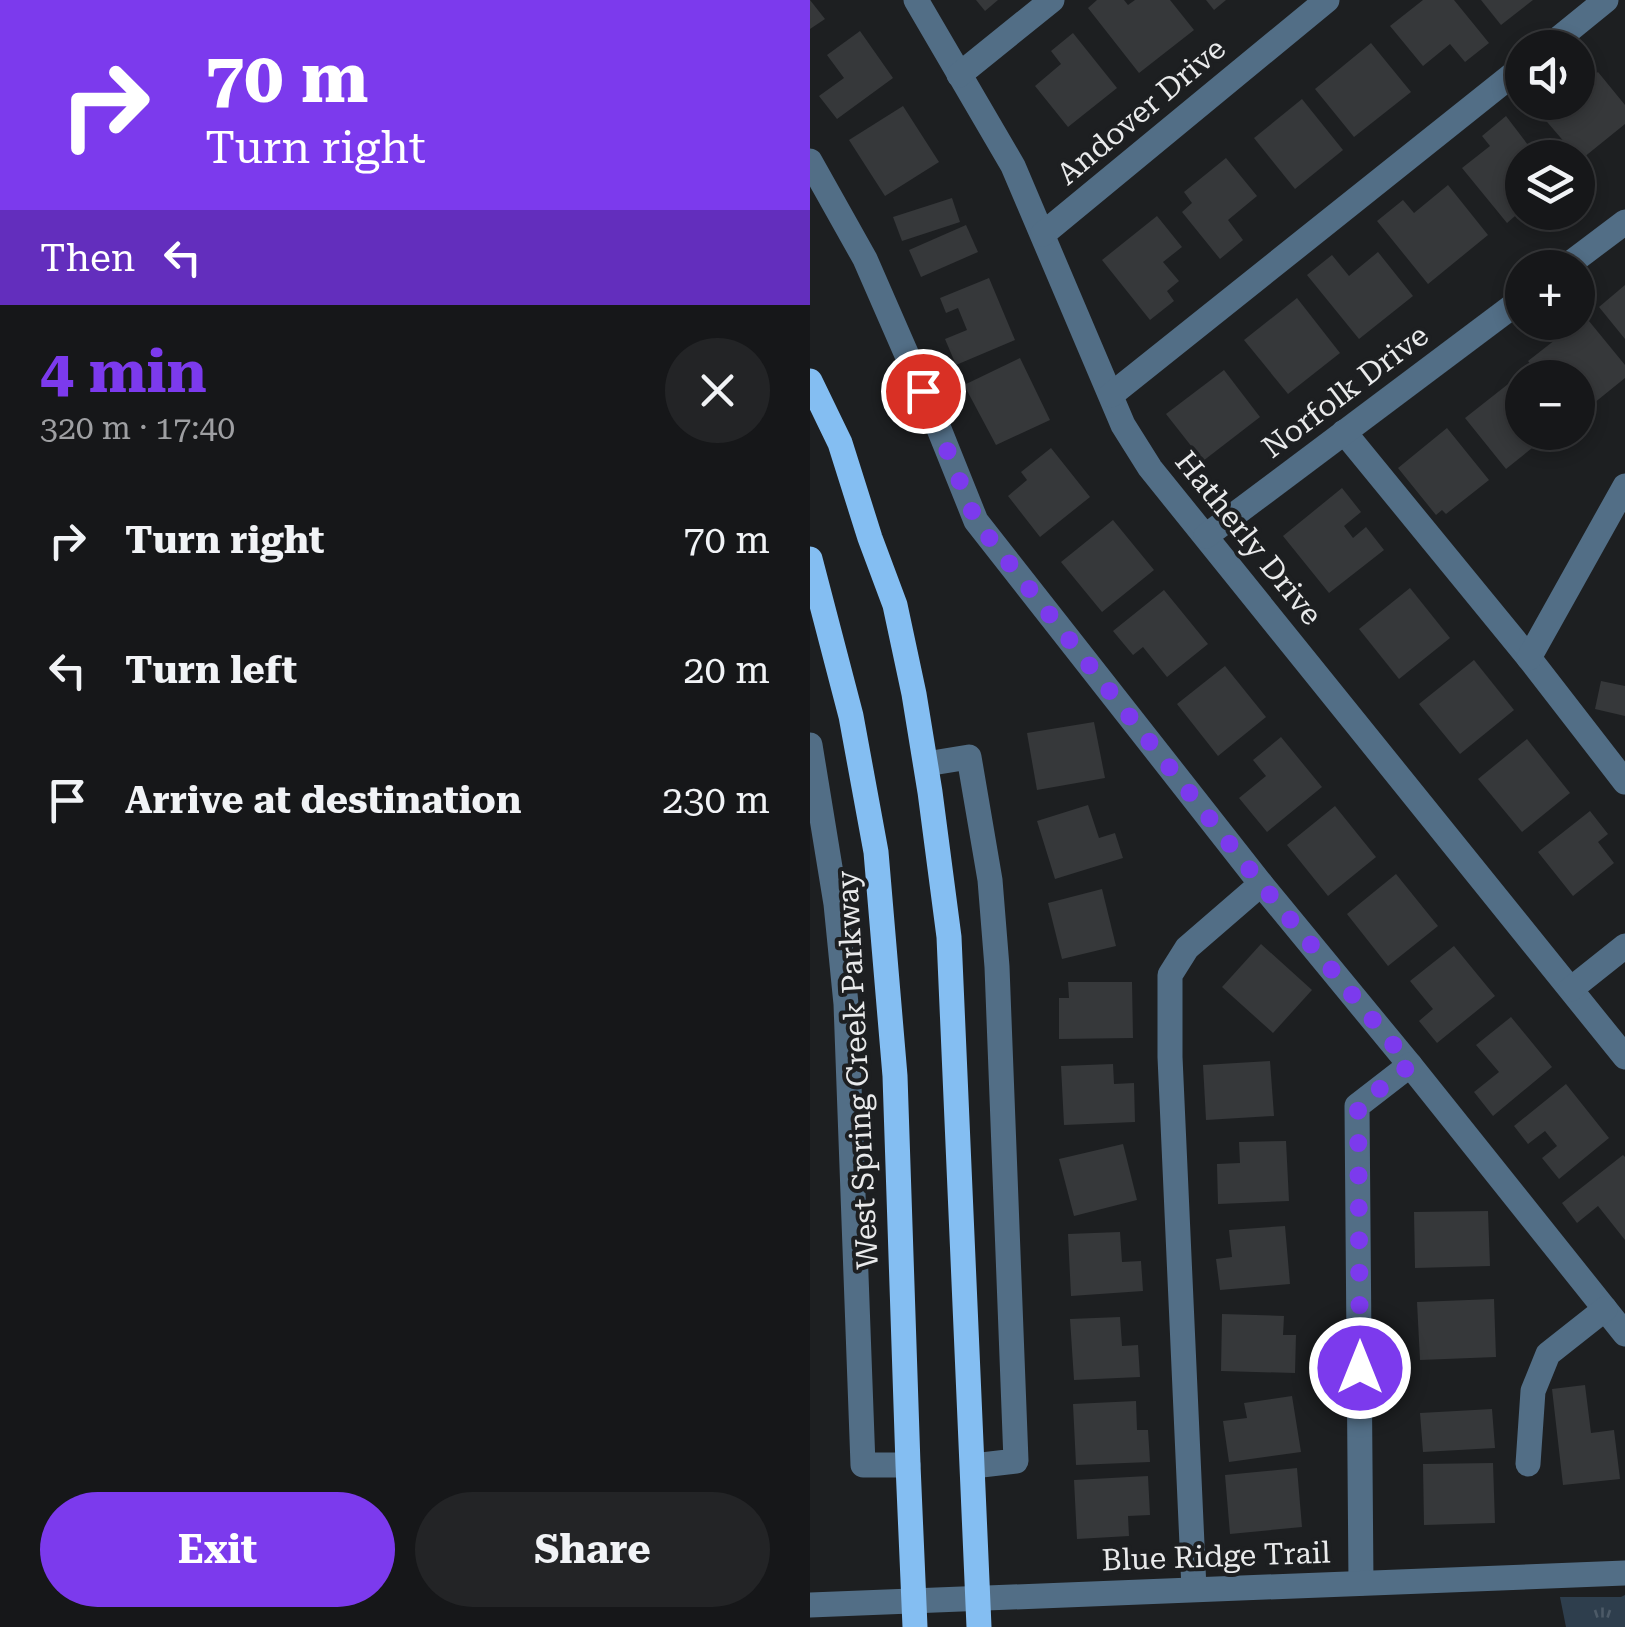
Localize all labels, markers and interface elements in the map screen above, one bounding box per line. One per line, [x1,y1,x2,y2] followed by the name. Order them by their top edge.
[1050,30,1232,192] street label: Andover Drive
[1505,30,1595,450] map controls
[1505,30,1595,120] button: sound
[205,37,369,119] text: 70 m
[40,40,170,170] icon: right
[205,121,426,174] text: Turn right
[1505,140,1595,230] button: layers
[155,230,210,285] icon: left
[40,236,135,280] text: Then
[1505,250,1595,340] button: +
[1255,317,1435,465] street label: Norfolk Drive
[40,336,207,407] text: 4 min
[665,338,770,443] button: close
[881,349,966,434] pin
[1505,360,1595,450] button: −
[896,364,951,419] icon: arrive
[40,409,235,447] text: 320 m · 17:40
[1168,444,1330,632] street label: Hatherly Drive
[40,513,95,568] icon: right
[125,518,324,562] text: Turn right
[683,518,770,562] text: 70 m
[40,643,95,698] icon: left
[125,648,297,692] text: Turn left
[683,648,770,692] text: 20 m
[40,773,95,828] icon: arrive
[125,778,521,822] text: Arrive at destination
[662,778,770,822] text: 230 m
[829,869,885,1270] street label: West Spring Creek Parkway
[1308,1316,1412,1420] position arrow
[40,1492,395,1607] button: Exit
[415,1492,770,1607] button: Share
[1101,1535,1331,1577] street label: Blue Ridge Trail

